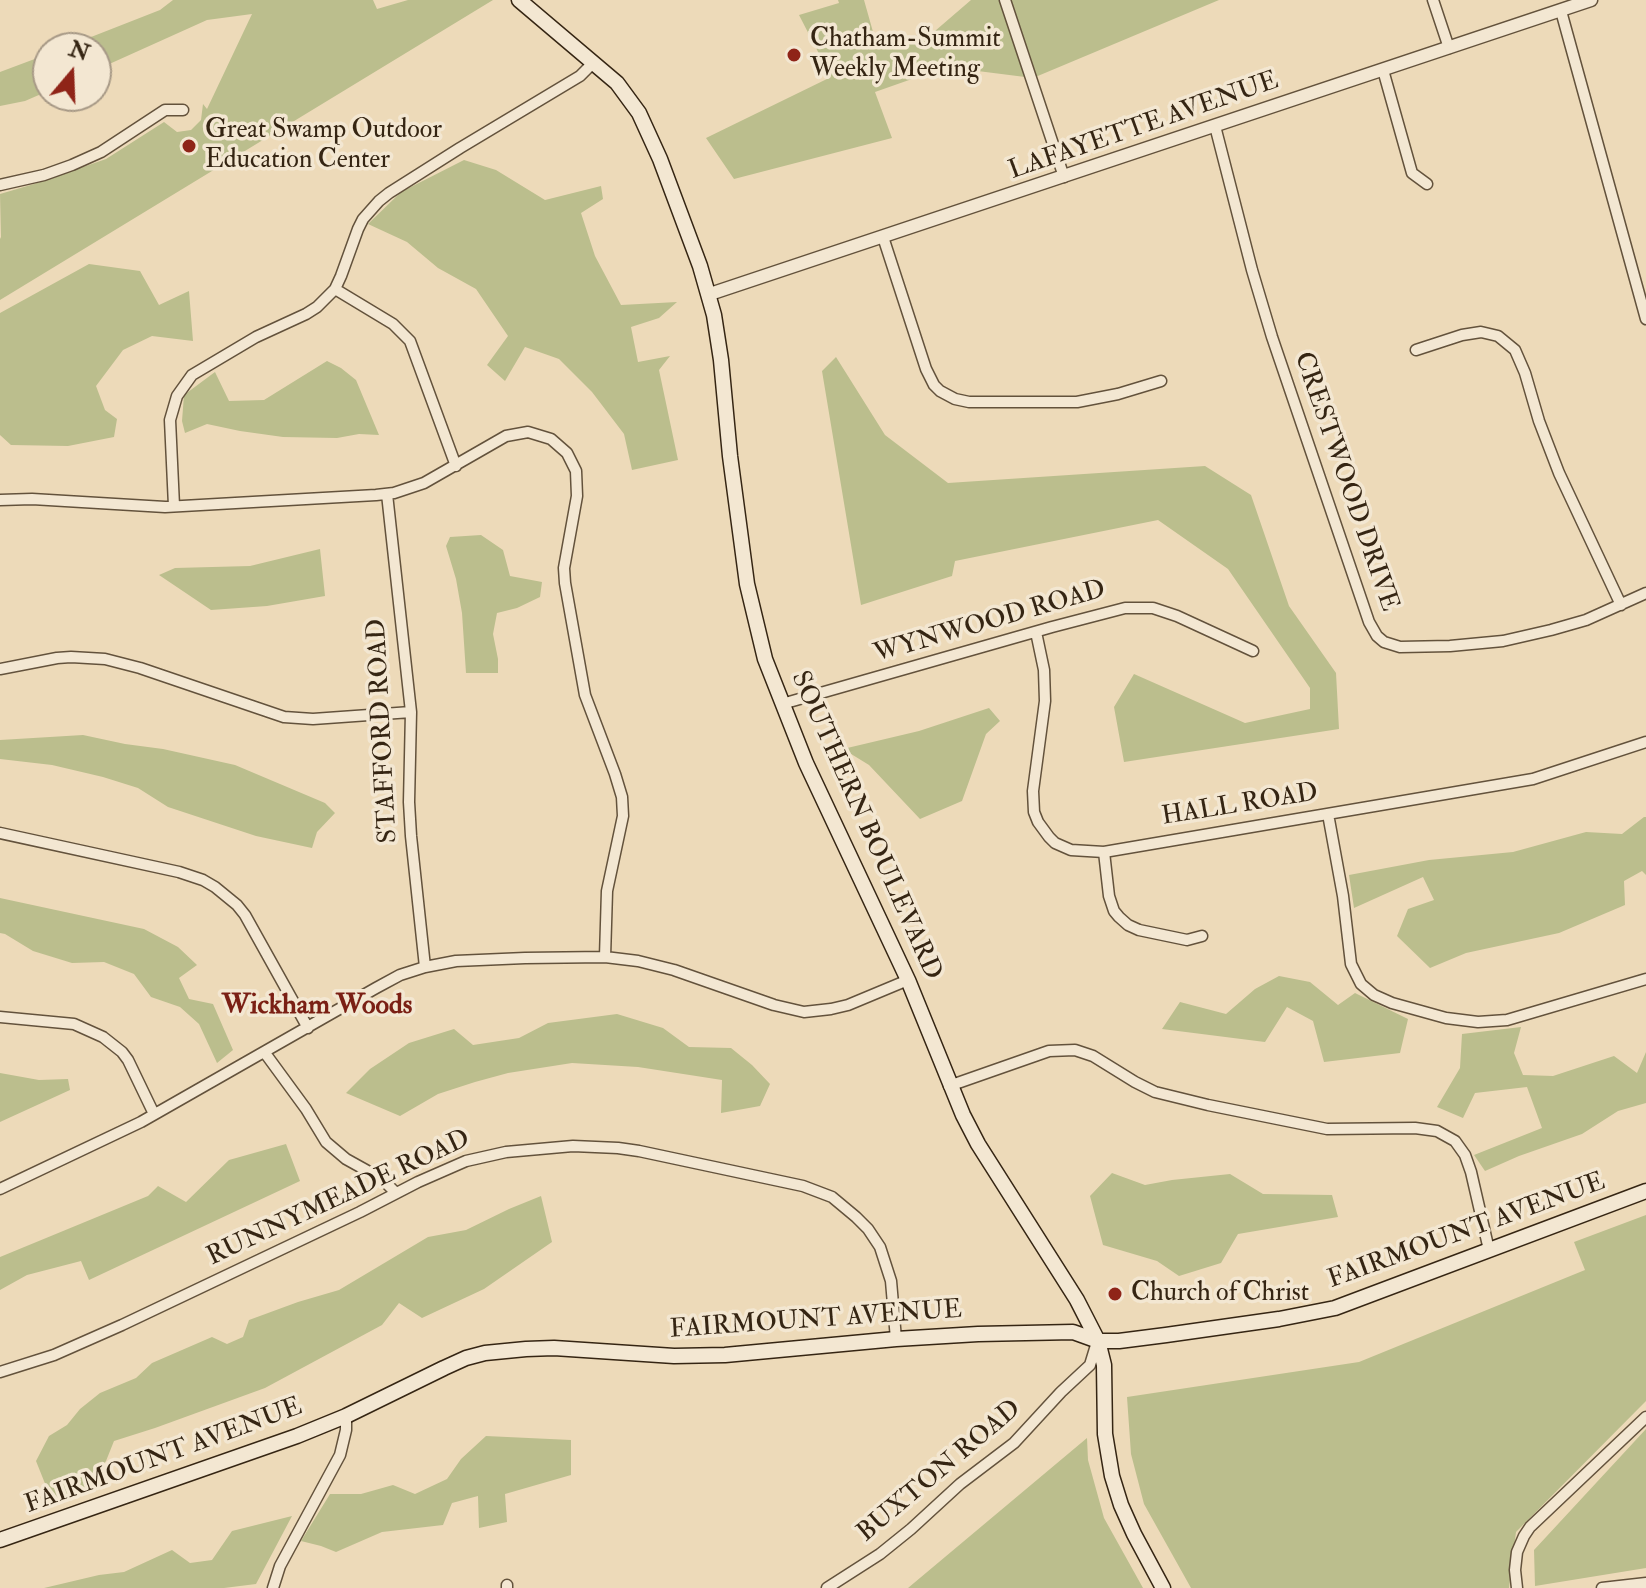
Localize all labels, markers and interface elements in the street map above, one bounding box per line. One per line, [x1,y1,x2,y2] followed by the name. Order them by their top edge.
[810,24,1001,86] place label: Chatham-Summit Weekly Meeting
[32,32,112,112] north arrow
[65,35,93,68] text: N
[785,46,803,64] marker: Chatham-Summit Weekly Meeting
[1005,66,1283,188] street label: LAFAYETTE AVENUE
[205,115,442,176] place label: Great Swamp Outdoor Education Center
[180,137,198,155] marker: Great Swamp Outdoor Education Center
[1286,348,1404,616] street label: CRESTWOOD DRIVE
[871,575,1109,671] street label: WYNWOOD ROAD
[363,618,405,844] street label: STAFFORD ROAD
[783,667,947,985] street label: SOUTHERN BOULEVARD
[1160,778,1320,834] street label: HALL ROAD
[222,990,412,1024] district label: Wickham Woods
[202,1124,476,1274] street label: RUNNYMEADE ROAD
[1324,1167,1610,1297] street label: FAIRMOUNT AVENUE
[1131,1278,1309,1310] place label: Church of Christ
[1106,1285,1124,1303] marker: Church of Christ
[669,1295,963,1347] street label: FAIRMOUNT AVENUE
[21,1392,307,1522] street label: FAIRMOUNT AVENUE
[852,1394,1028,1550] street label: BUXTON ROAD

